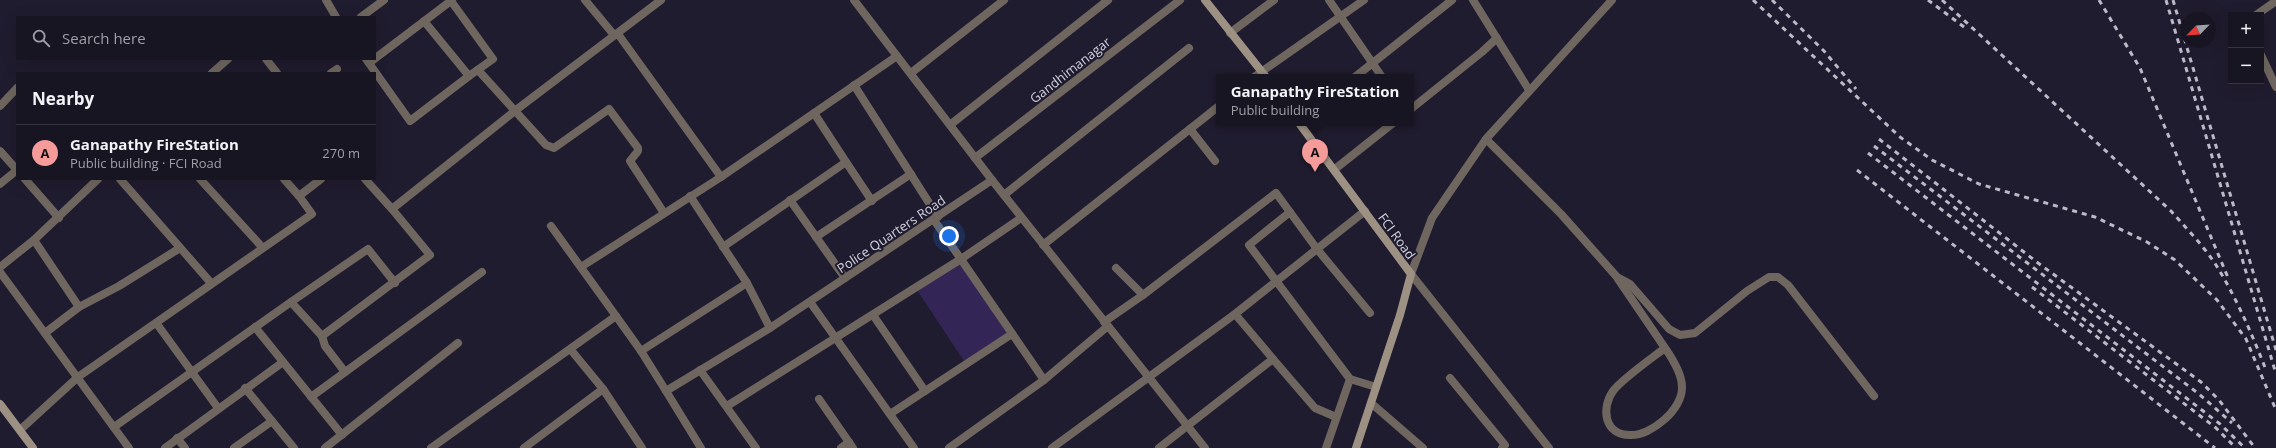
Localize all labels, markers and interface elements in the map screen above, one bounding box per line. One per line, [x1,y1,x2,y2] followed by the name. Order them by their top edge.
[2180,12,2216,48] north arrow
[2228,12,2264,84] map controls
[2228,12,2264,48] button: +
[16,16,376,60] search box
[30,27,52,49] icon: search
[62,28,146,48] text: Search here
[1026,32,1115,107] street label: Gandhimanagar
[2228,48,2264,84] button: −
[1216,74,1414,126] popup
[1231,81,1399,101] text: Ganapathy FireStation
[32,87,94,110] text: Nearby
[1231,101,1319,119] text: Public building
[70,134,239,154] text: Ganapathy FireStation
[1302,139,1328,172] pin: A
[41,144,49,162] text: A
[322,144,360,162] text: 270 m
[70,154,222,172] text: Public building · FCI Road
[833,191,949,277] street label: Police Quarters Road
[1374,209,1420,263] street label: FCI Road
[939,226,959,246] your location

